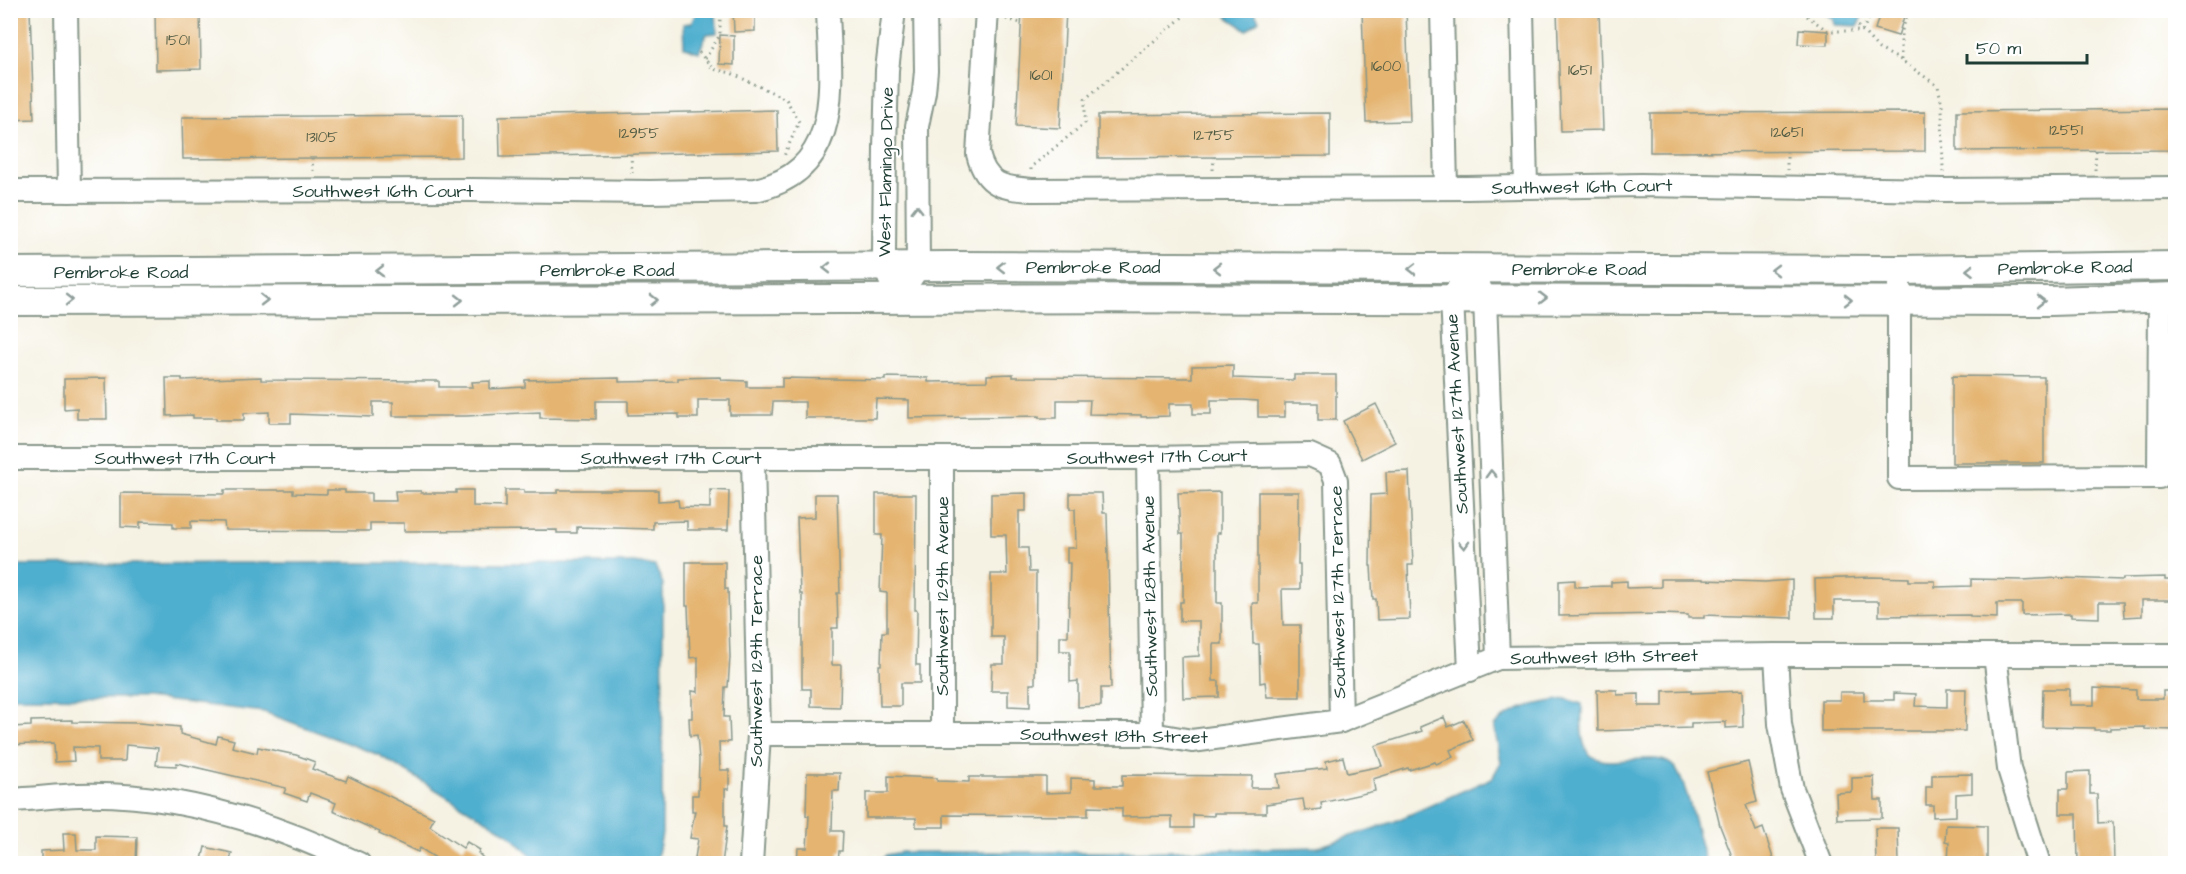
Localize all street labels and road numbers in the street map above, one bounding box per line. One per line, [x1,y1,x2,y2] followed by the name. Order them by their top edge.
[872,86,901,257] street label: West Flamingo Drive
[1491,173,1673,201] street label: Southwest 16th Court
[292,179,474,204] street label: Southwest 16th Court
[1997,254,2133,282] street label: Pembroke Road
[1026,255,1160,280] street label: Pembroke Road
[1512,257,1646,282] street label: Pembroke Road
[540,258,674,283] street label: Pembroke Road
[54,260,188,285] street label: Pembroke Road
[1439,313,1475,515] street label: Southwest 127th Avenue
[1066,443,1248,471] street label: Southwest 17th Court
[95,446,276,471] street label: Southwest 17th Court
[581,446,762,471] street label: Southwest 17th Court
[1324,485,1352,699] street label: Southwest 127th Terrace
[1136,495,1164,697] street label: Southwest 128th Avenue
[930,496,955,696] street label: Southwest 129th Avenue
[744,555,769,767] street label: Southwest 129th Terrace
[1510,643,1699,671] street label: Southwest 18th Street
[1020,722,1209,750] street label: Southwest 18th Street

